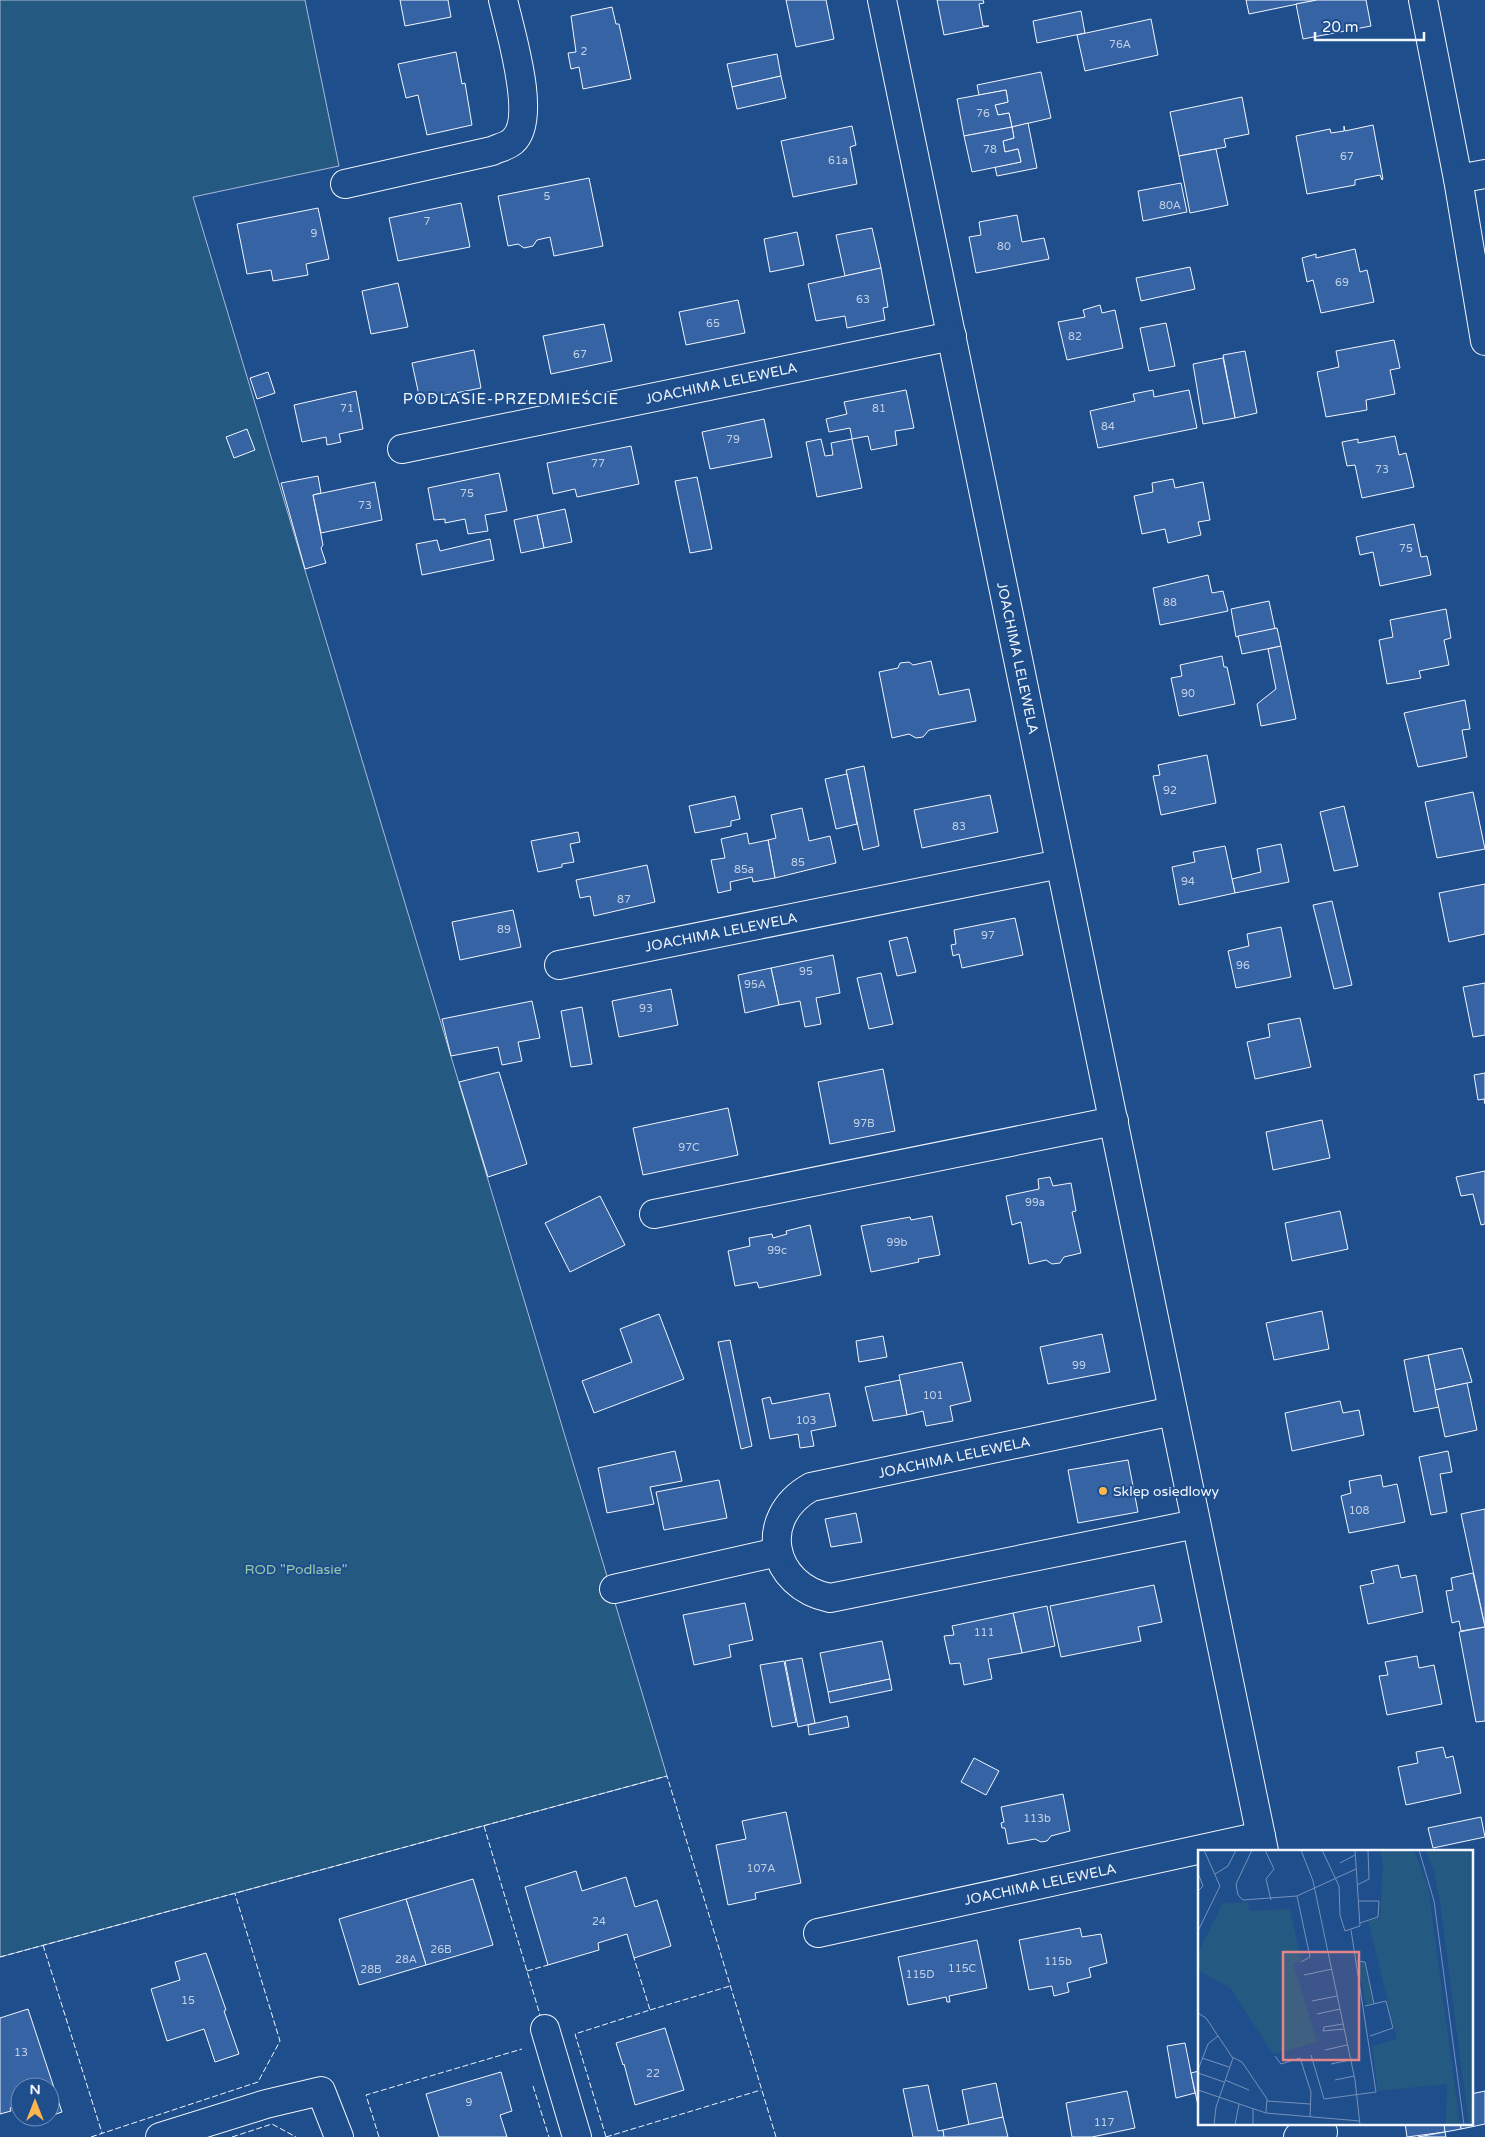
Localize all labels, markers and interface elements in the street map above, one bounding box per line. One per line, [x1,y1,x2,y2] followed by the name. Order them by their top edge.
[1315,10,1424,42] scale bar
[1322,18,1359,36] text: 20 m
[1109,38,1131,51] house number: 76A
[581,45,588,58] house number: 2
[976,107,990,120] house number: 76
[983,143,997,156] house number: 78
[1340,150,1354,163] house number: 67
[828,154,848,167] house number: 61a
[544,190,551,203] house number: 5
[1159,199,1181,212] house number: 80A
[424,215,431,228] house number: 7
[311,227,318,240] house number: 9
[997,240,1011,253] house number: 80
[1335,276,1349,289] house number: 69
[856,293,870,306] house number: 63
[706,317,720,330] house number: 65
[1068,330,1082,343] house number: 82
[573,348,587,361] house number: 67
[643,359,799,408] street label: JOACHIMA LELEWELA
[403,390,619,408] district label: PODLASIE-PRZEDMIEŚCIE
[340,402,354,415] house number: 71
[872,402,886,415] house number: 81
[1101,420,1115,433] house number: 84
[726,433,740,446] house number: 79
[591,457,605,470] house number: 77
[1375,463,1389,476] house number: 73
[460,487,474,500] house number: 75
[358,499,372,512] house number: 73
[1399,542,1413,555] house number: 75
[993,580,1042,736] street label: JOACHIMA LELEWELA
[1163,596,1177,609] house number: 88
[1181,687,1195,700] house number: 90
[1163,784,1177,797] house number: 92
[952,820,966,833] house number: 83
[791,856,805,869] house number: 85
[734,863,754,876] house number: 85a
[1181,875,1195,888] house number: 94
[617,893,631,906] house number: 87
[643,909,799,956] street label: JOACHIMA LELEWELA
[497,923,511,936] house number: 89
[981,929,995,942] house number: 97
[1236,959,1250,972] house number: 96
[799,965,813,978] house number: 95
[744,978,766,991] house number: 95A
[639,1002,653,1015] house number: 93
[853,1117,875,1130] house number: 97B
[678,1141,700,1154] house number: 97C
[1025,1196,1045,1209] house number: 99a
[887,1236,907,1249] house number: 99b
[767,1244,787,1257] house number: 99c
[1072,1359,1086,1372] house number: 99
[923,1389,943,1402] house number: 101
[796,1414,816,1427] house number: 103
[876,1433,1032,1482] street label: JOACHIMA LELEWELA
[1113,1483,1219,1500] place label: Sklep osiedlowy
[1097,1485,1109,1497] marker: Sklep osiedlowy
[1349,1504,1369,1517] house number: 108
[244,1561,348,1578] park label: ROD "Podlasie"
[974,1626,994,1639] house number: 111
[1023,1812,1051,1825] house number: 113b
[1198,1850,1472,2124] inset map
[962,1860,1118,1909] street label: JOACHIMA LELEWELA
[747,1862,775,1875] house number: 107A
[592,1915,606,1928] house number: 24
[430,1943,452,1956] house number: 26B
[395,1953,417,1966] house number: 28A
[1044,1955,1072,1968] house number: 115b
[948,1962,977,1975] house number: 115C
[360,1963,382,1976] house number: 28B
[906,1968,935,1981] house number: 115D
[181,1994,195,2007] house number: 15
[14,2046,28,2059] house number: 13
[646,2067,660,2080] house number: 22
[10,2077,60,2127] north arrow
[29,2081,41,2098] text: N
[466,2096,473,2109] house number: 9
[1094,2116,1114,2129] house number: 117

